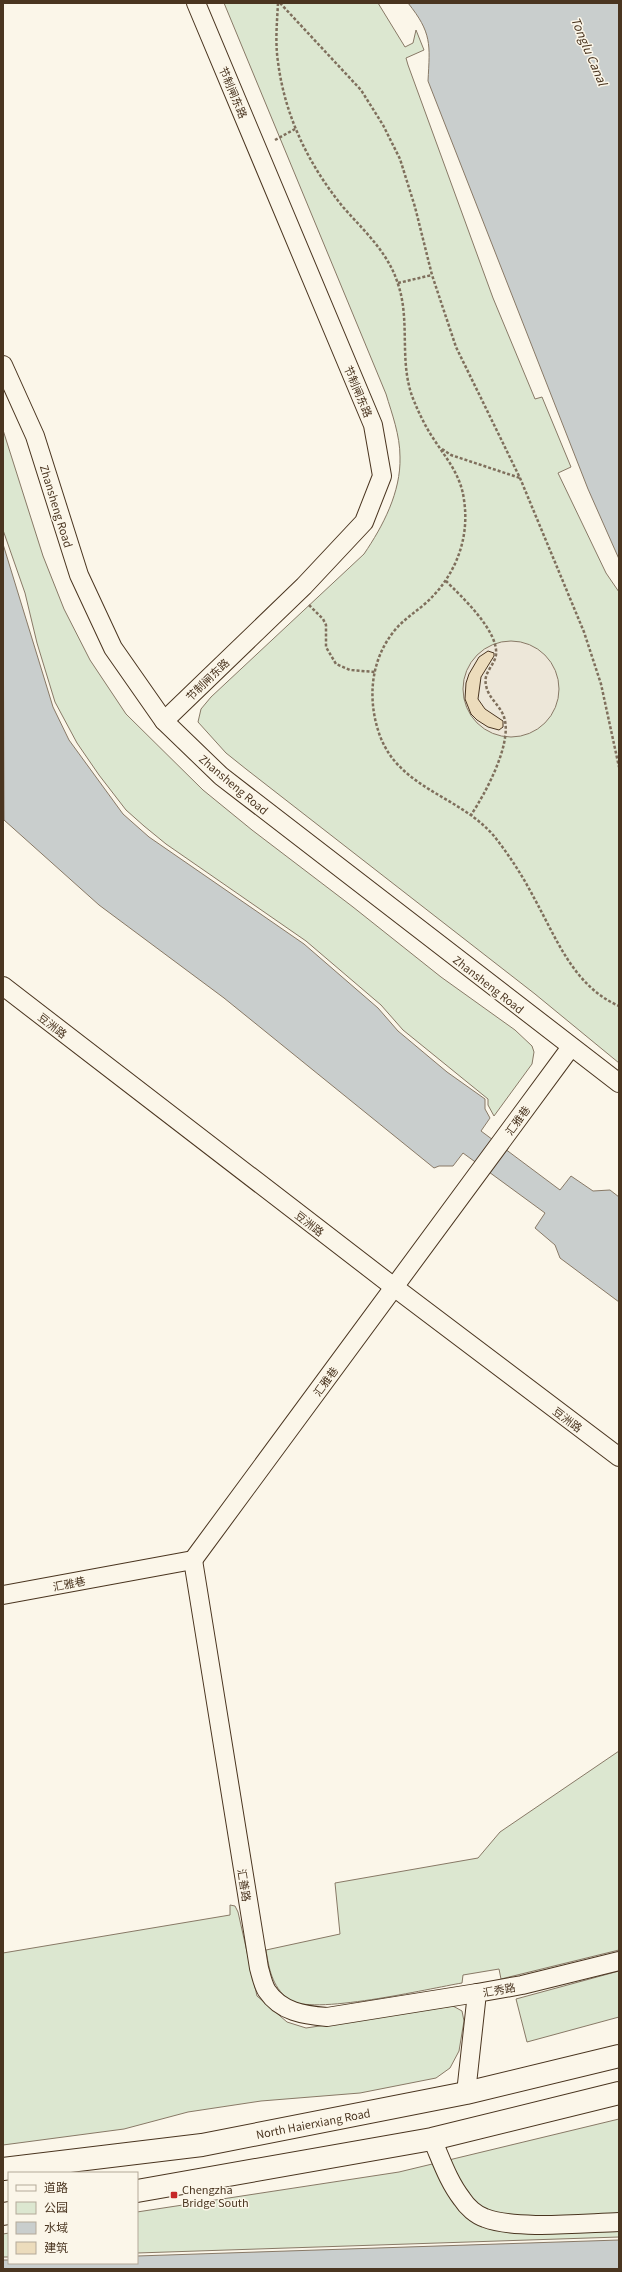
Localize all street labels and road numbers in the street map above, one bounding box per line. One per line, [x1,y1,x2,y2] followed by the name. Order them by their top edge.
[216,64,252,120] street label: 节制闸东路
[341,363,377,419] street label: 节制闸东路
[37,463,77,549] street label: Zhansheng Road
[182,654,232,704] street label: 节制闸东路
[196,750,272,818] street label: Zhansheng Road
[450,951,528,1017] street label: Zhansheng Road
[35,1009,71,1041] street label: 豆洲路
[501,1102,533,1138] street label: 汇雅巷
[292,1207,328,1239] street label: 豆洲路
[309,1363,341,1399] street label: 汇雅巷
[550,1403,586,1435] street label: 豆洲路
[51,1572,87,1594] street label: 汇雅巷
[235,1867,255,1903] street label: 汇善路
[481,1978,517,2000] street label: 汇秀路
[254,2104,372,2142] street label: North Haierxiang Road

